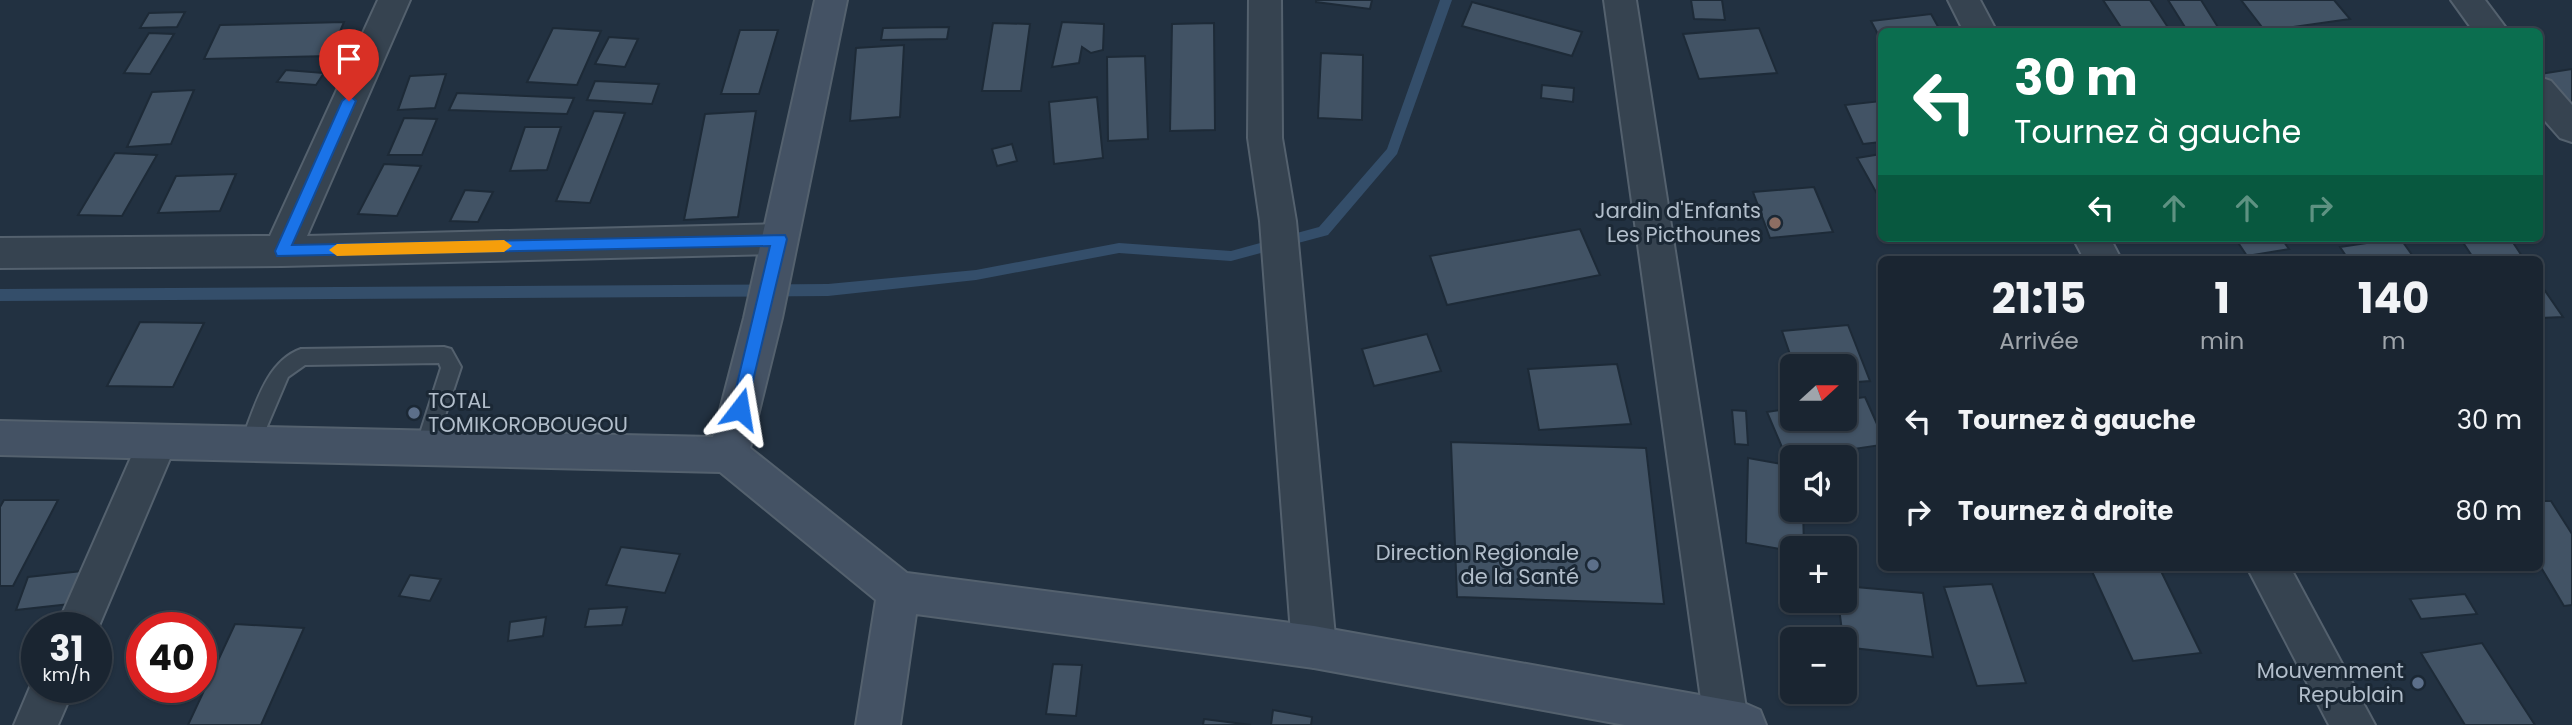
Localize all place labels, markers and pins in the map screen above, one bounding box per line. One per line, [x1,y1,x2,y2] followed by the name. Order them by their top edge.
[319,29,379,101] pin
[1595,196,1761,249] place label: Jardin d'Enfants Les Picthounes
[1767,215,1783,231] marker: Jardin d'Enfants Les Picthounes
[428,386,628,439] place label: TOTAL TOMIKOROBOUGOU
[406,405,422,421] marker: TOTAL TOMIKOROBOUGOU
[1376,538,1579,591] place label: Direction Regionale de la Santé
[1585,557,1601,573] marker: Direction Regionale de la Santé
[2257,656,2404,709] place label: Mouvemment Republain
[2410,675,2426,691] marker: Mouvemment Republain

